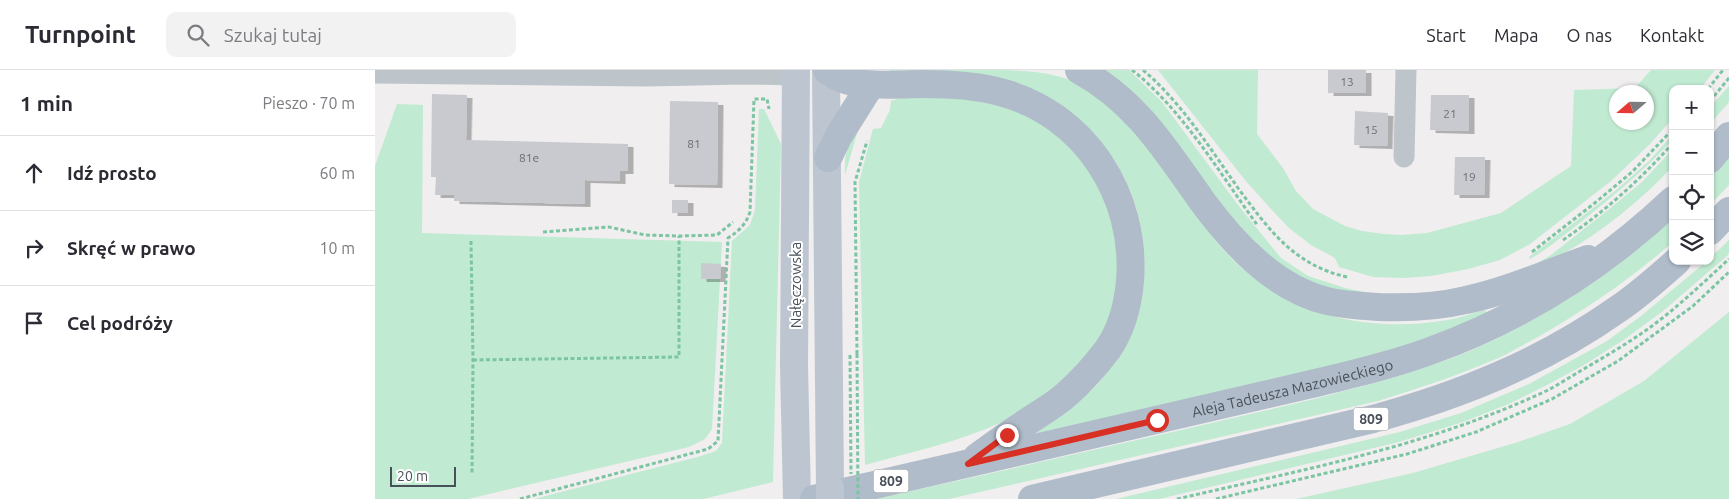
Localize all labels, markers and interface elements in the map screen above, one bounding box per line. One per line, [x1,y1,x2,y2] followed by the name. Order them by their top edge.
[166,12,516,57] search box
[25,21,136,48] text: Turnpoint
[184,21,212,49] icon: search
[224,24,322,46] text: Szukaj tutaj
[1426,25,1466,45] text: Start
[1494,25,1539,45] text: Mapa
[1567,25,1612,45] text: O nas
[1640,25,1704,45] text: Kontakt
[1340,75,1354,88] house number: 13
[1609,85,1654,130] north arrow
[1669,85,1714,265] map controls
[1669,85,1714,130] button: +
[20,91,73,115] text: 1 min
[262,94,355,112] text: Pieszo · 70 m
[1443,107,1457,120] house number: 21
[1364,123,1378,136] house number: 15
[1669,130,1714,175] button: −
[687,137,701,150] house number: 81
[519,151,539,164] house number: 81e
[20,159,48,187] icon: ahead
[67,162,157,184] text: Idź prosto
[319,164,355,182] text: 60 m
[1462,170,1476,183] house number: 19
[1669,175,1714,220] button: locate
[1669,220,1714,265] button: layers
[20,234,48,262] icon: right
[67,237,196,259] text: Skręć w prawo
[319,239,355,257] text: 10 m
[787,242,804,328] street label: Nałęczowska
[20,309,48,337] icon: arrive
[67,312,173,334] text: Cel podróży
[1190,355,1395,420] street label: Aleja Tadeusza Mazowieckiego
[1353,408,1389,430] road number: 809
[1146,409,1169,432] route start
[996,424,1019,447] route end
[390,464,456,487] scale bar
[397,468,428,484] text: 20 m
[873,470,909,492] road number: 809

